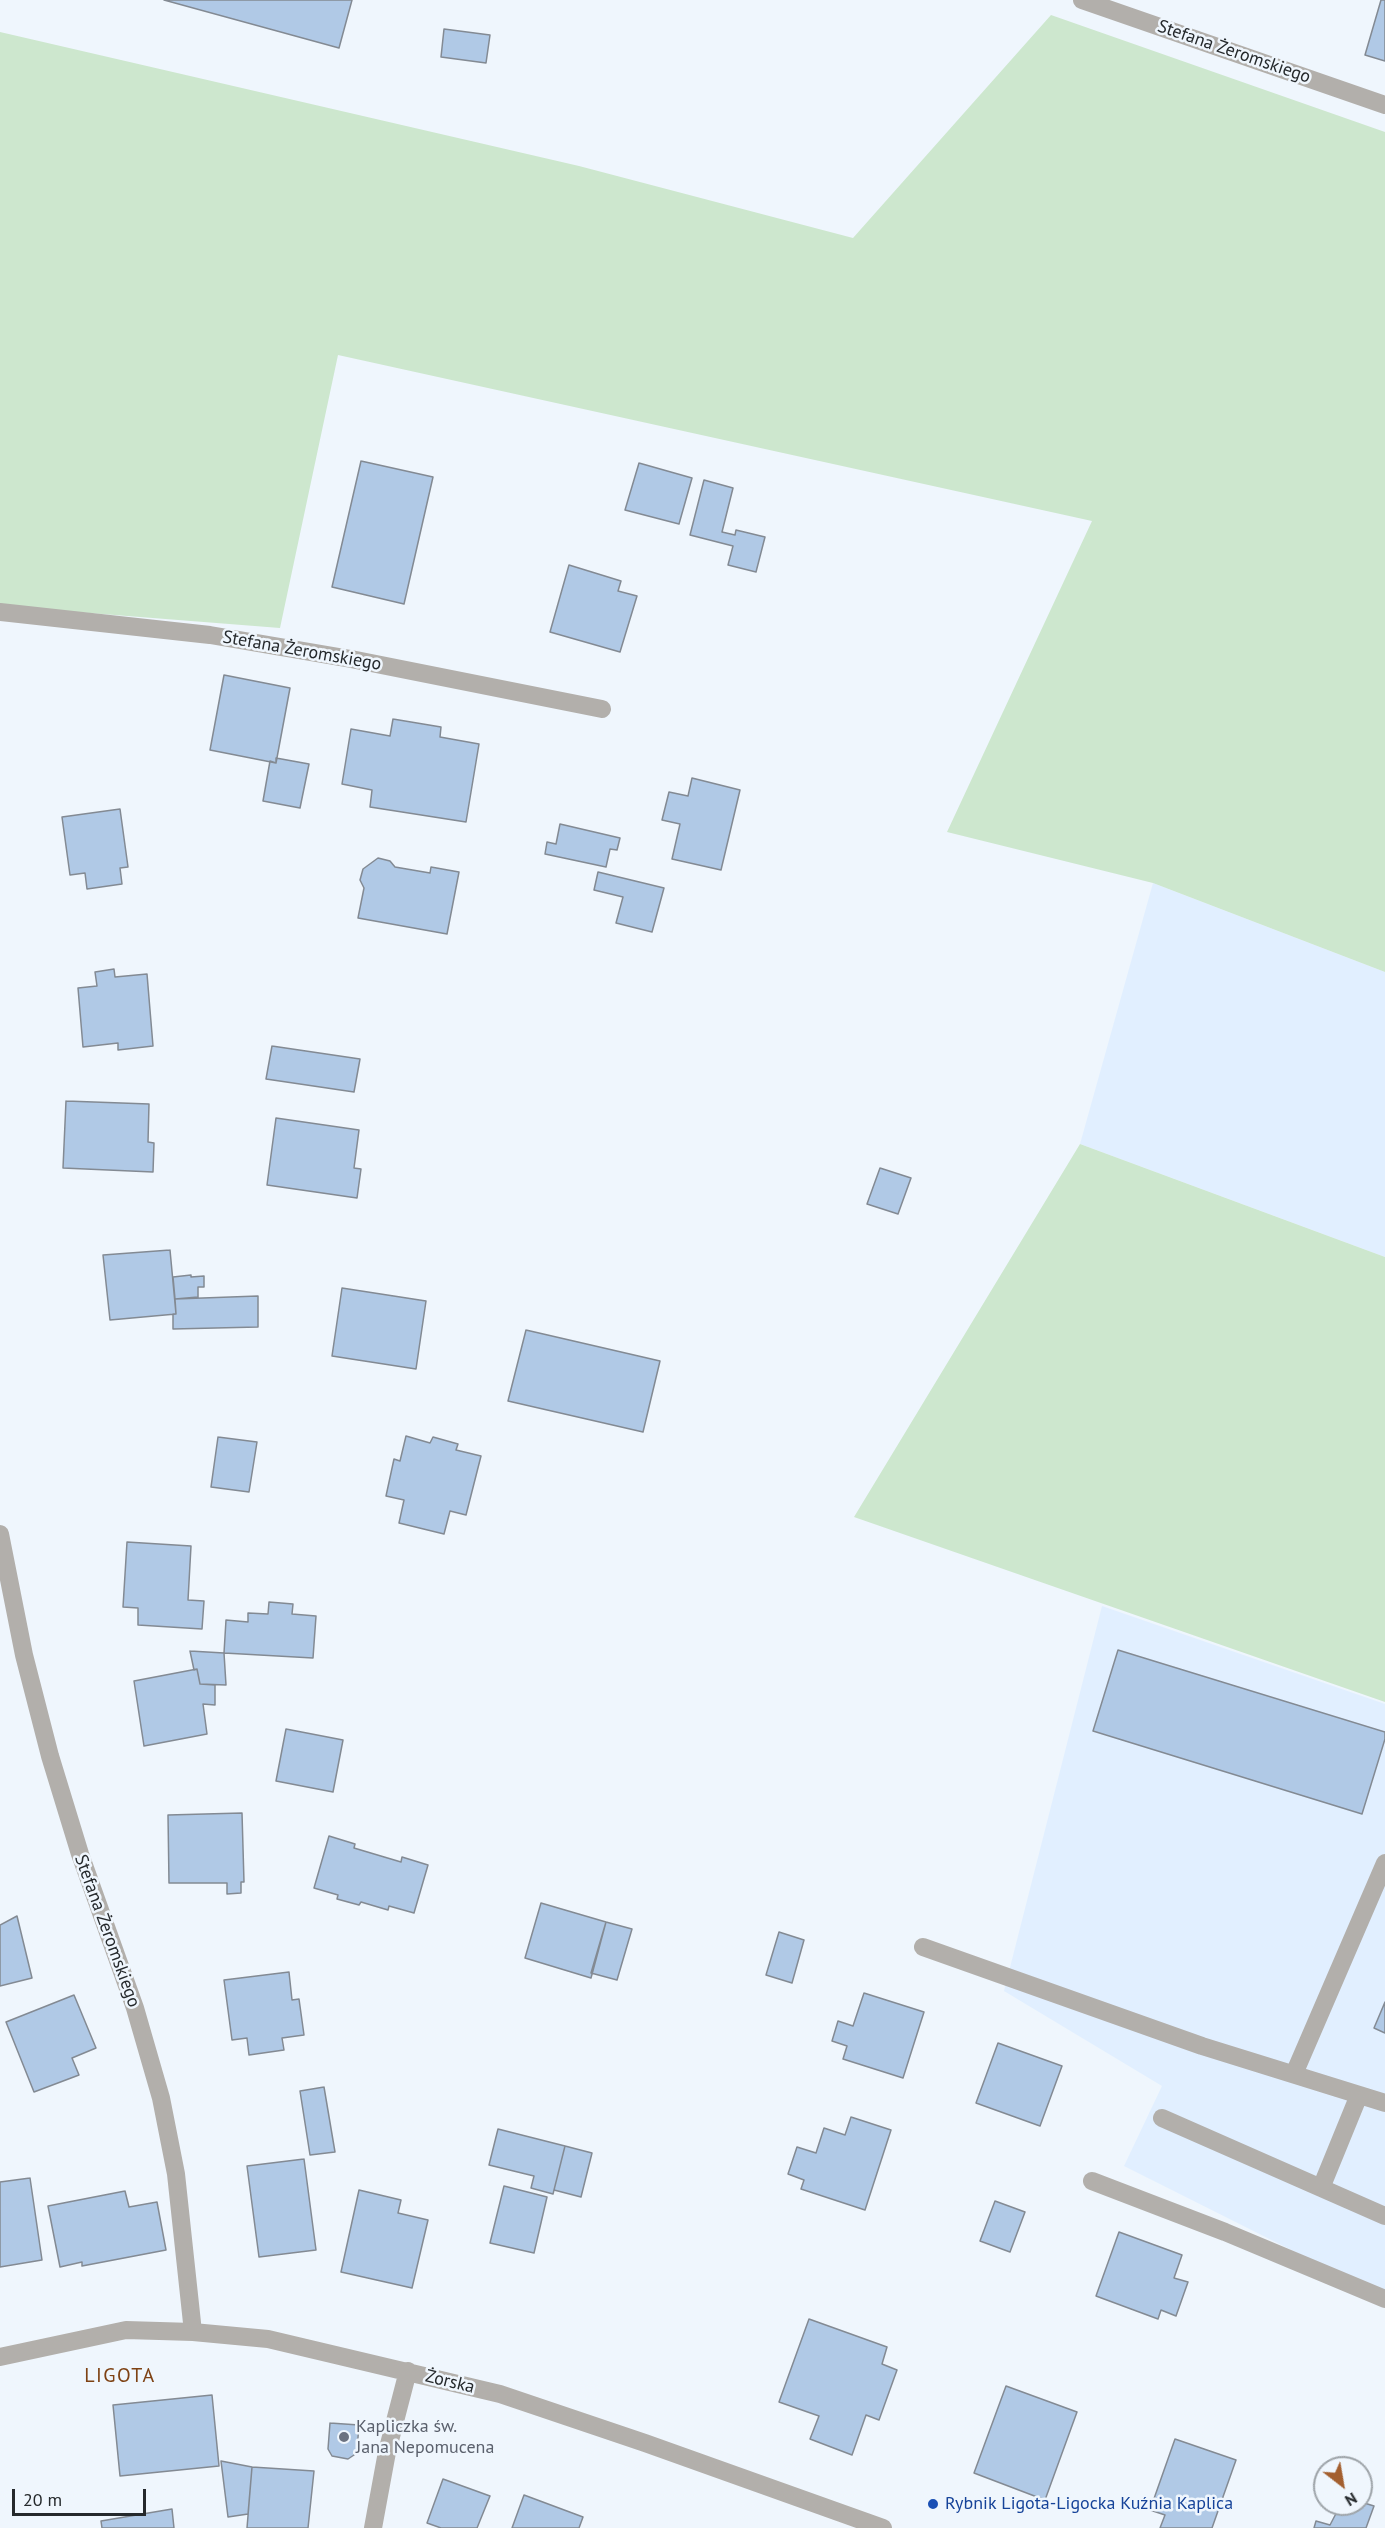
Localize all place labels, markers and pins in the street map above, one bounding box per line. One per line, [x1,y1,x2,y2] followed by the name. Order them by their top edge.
[356,2416,494,2458] place label: Kapliczka św. Jana Nepomucena
[337,2430,351,2444] marker: Kapliczka św. Jana Nepomucena
[945,2493,1233,2515] place label: Rybnik Ligota-Ligocka Kuźnia Kaplica
[926,2497,940,2511] marker: Rybnik Ligota-Ligocka Kuźnia Kaplica

